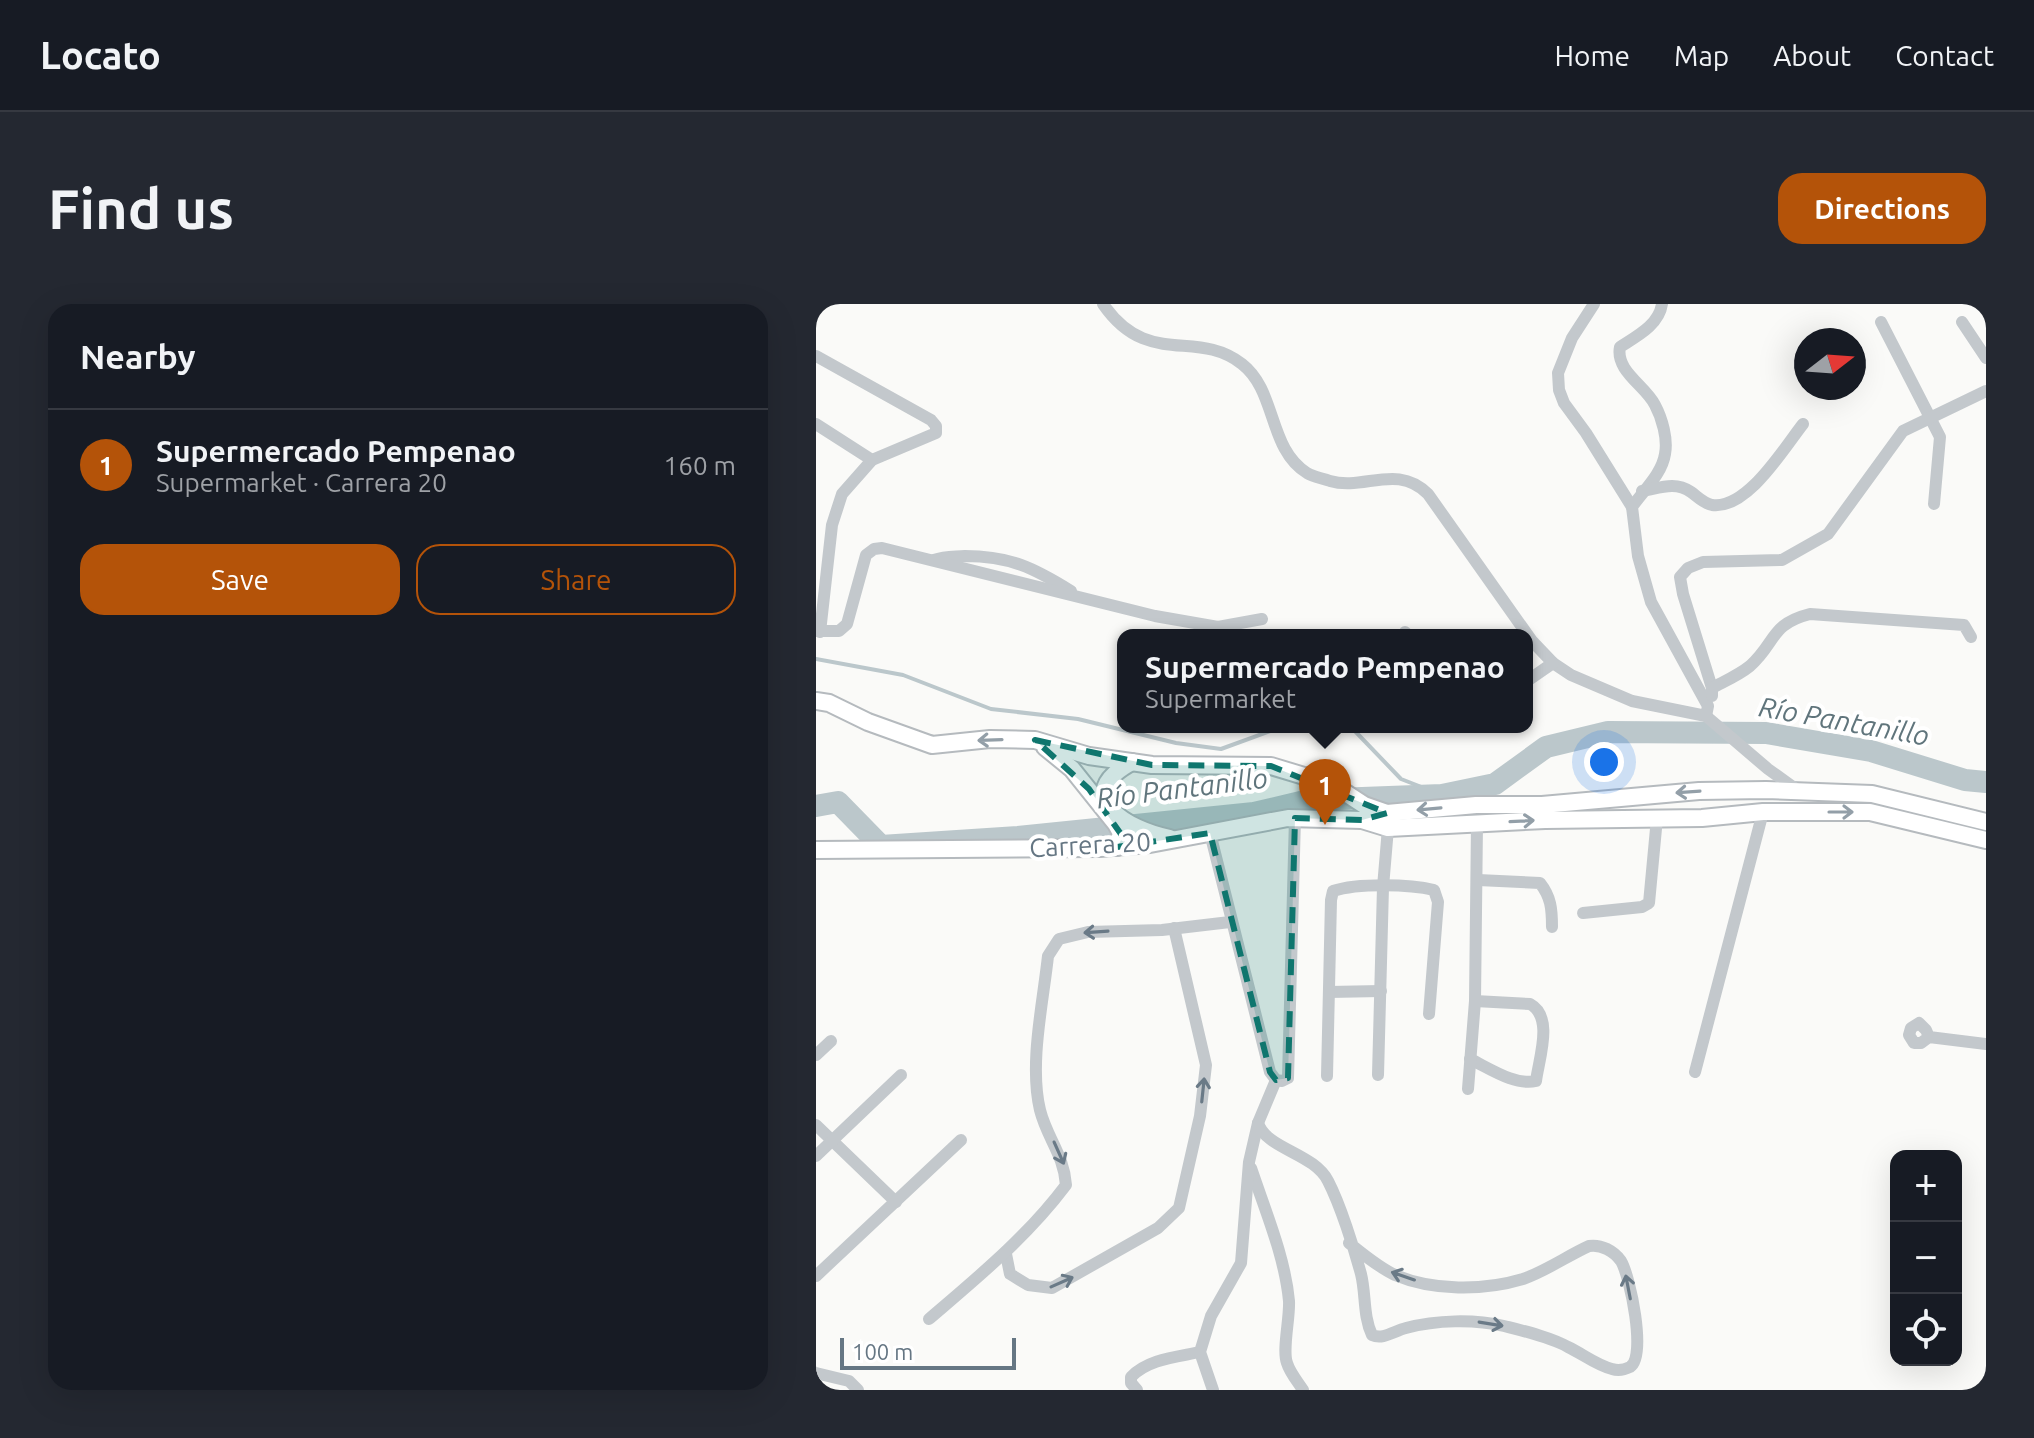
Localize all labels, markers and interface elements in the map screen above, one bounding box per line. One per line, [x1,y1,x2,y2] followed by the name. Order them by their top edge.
[40,34,161,76] text: Locato
[1555,40,1630,71] text: Home
[1674,40,1729,71] text: Map
[1773,40,1851,71] text: About
[1895,40,1994,71] text: Contact
[1778,173,1986,244] button: Directions
[48,177,234,240] text: Find us
[1794,328,1866,400] north arrow
[80,337,195,375] text: Nearby
[156,434,516,468] text: Supermercado Pempenao
[99,451,113,480] text: 1
[664,451,736,480] text: 160 m
[156,468,447,497] text: Supermarket · Carrera 20
[80,544,400,615] button: Save
[416,544,736,615] button: Share
[1117,629,1533,733] popup
[1145,650,1505,684] text: Supermercado Pempenao
[1145,684,1296,713] text: Supermarket
[1757,690,1932,751] water label: Río Pantanillo
[977,732,1004,747] one-way arrow
[1584,742,1624,782] your location
[1299,759,1351,825] pin: 1
[1095,762,1269,813] water label: Río Pantanillo
[1675,785,1702,800] one-way arrow
[1416,802,1443,817] one-way arrow
[1827,804,1854,820] one-way arrow
[1508,814,1535,829] one-way arrow
[1028,827,1152,862] street label: Carrera 20
[1083,925,1110,940] one-way arrow
[1196,1077,1211,1104] one-way arrow
[1052,1141,1067,1165] one-way arrow
[1890,1150,1962,1366] map controls
[1890,1150,1962,1222] button: +
[1890,1222,1962,1294] button: −
[1391,1268,1416,1283] one-way arrow
[1050,1274,1074,1289] one-way arrow
[1620,1275,1635,1300] one-way arrow
[1890,1294,1962,1366] button: locate
[1477,1318,1503,1333] one-way arrow
[840,1334,1016,1370] scale bar
[852,1339,913,1364] text: 100 m

